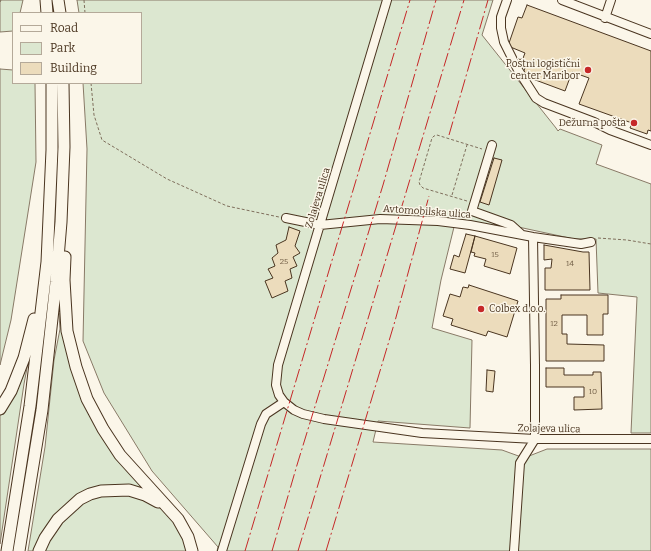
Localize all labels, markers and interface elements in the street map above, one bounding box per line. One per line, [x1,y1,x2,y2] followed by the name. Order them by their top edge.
[12,12,142,84] legend
[50,21,78,35] text: Road
[50,41,75,55] text: Park
[506,58,580,82] place label: Poštni logistični center Maribor
[50,61,97,75] text: Building
[583,65,593,75] marker: Poštni logistični center Maribor
[559,117,626,129] place label: Dežurna pošta
[629,118,639,128] marker: Dežurna pošta
[303,166,333,230] street label: Zolajeva ulica
[383,203,471,221] street label: Avtomobilska ulica
[491,250,499,260] house number: 15
[280,257,288,267] house number: 25
[566,259,574,269] house number: 14
[489,303,545,315] place label: Colbex d.o.o.
[476,304,486,314] marker: Colbex d.o.o.
[550,319,558,329] house number: 12
[589,387,597,397] house number: 10
[517,422,581,436] street label: Zolajeva ulica

